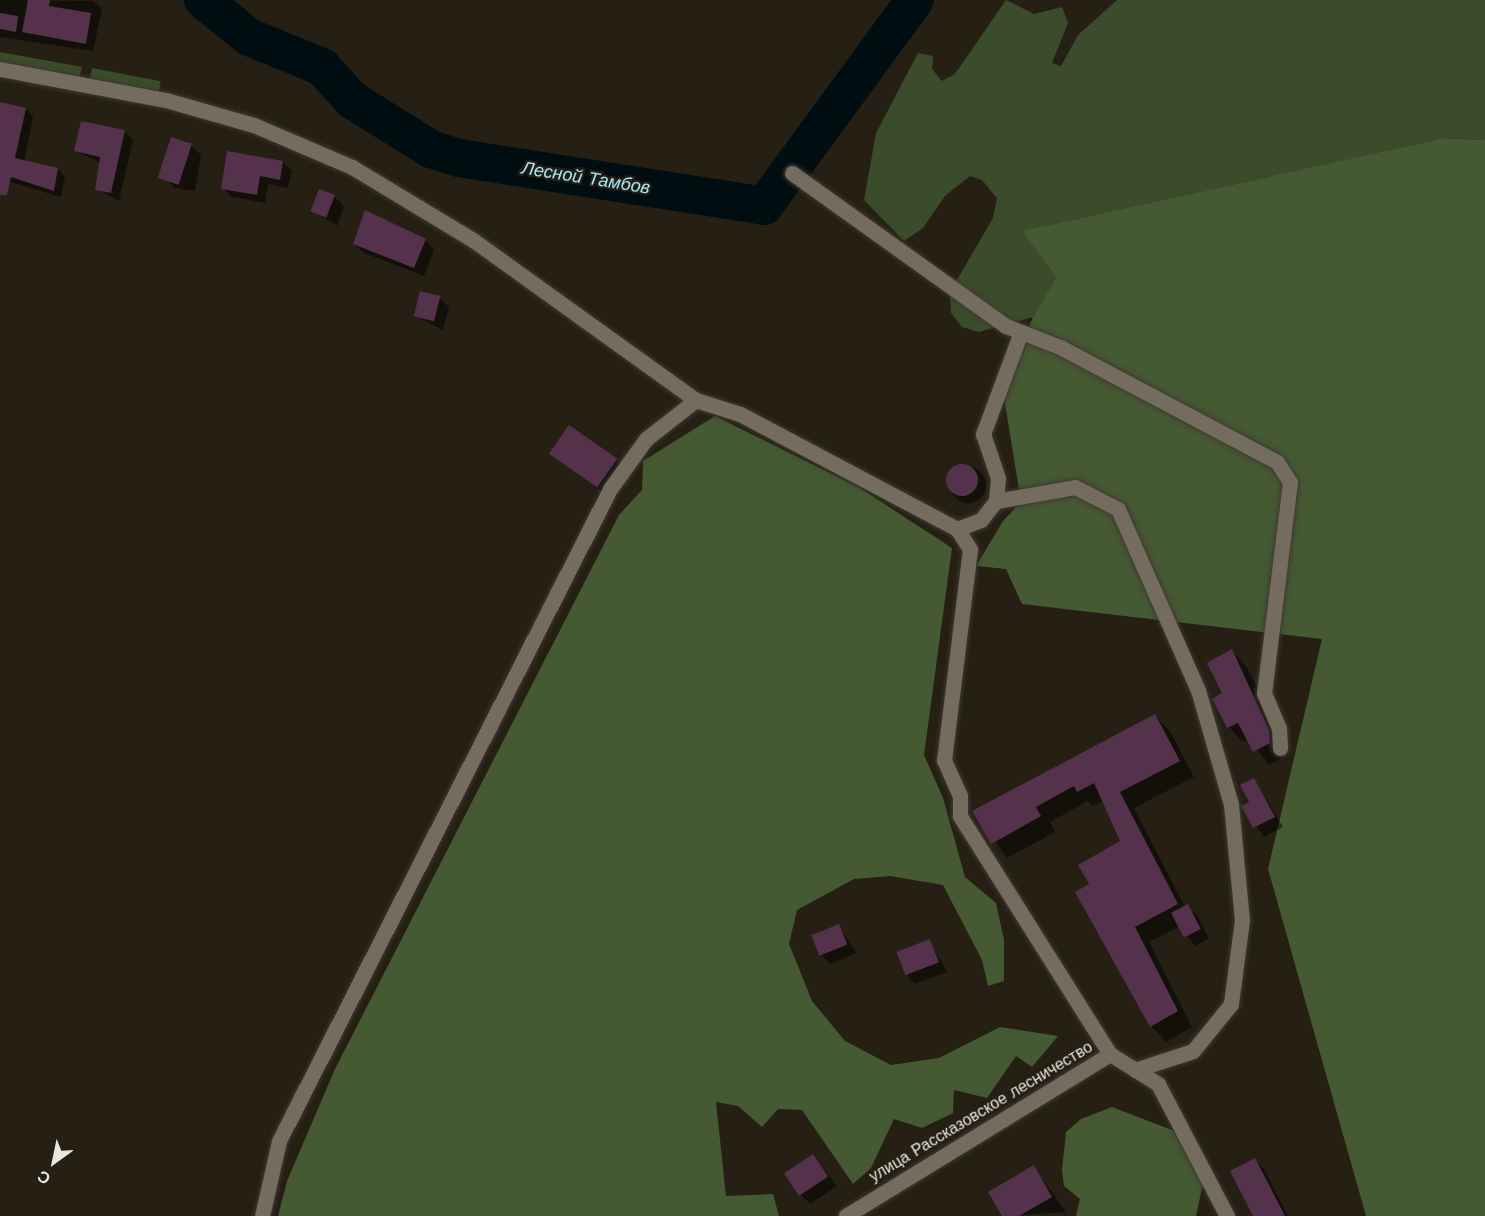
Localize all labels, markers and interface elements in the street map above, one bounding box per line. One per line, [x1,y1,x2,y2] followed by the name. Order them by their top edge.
[520,157,652,199] water label: Лесной Тамбов
[866,1038,1096,1186] street label: улица Рассказовское лесничество
[24,1132,84,1192] north arrow
[34,1166,54,1189] text: С

